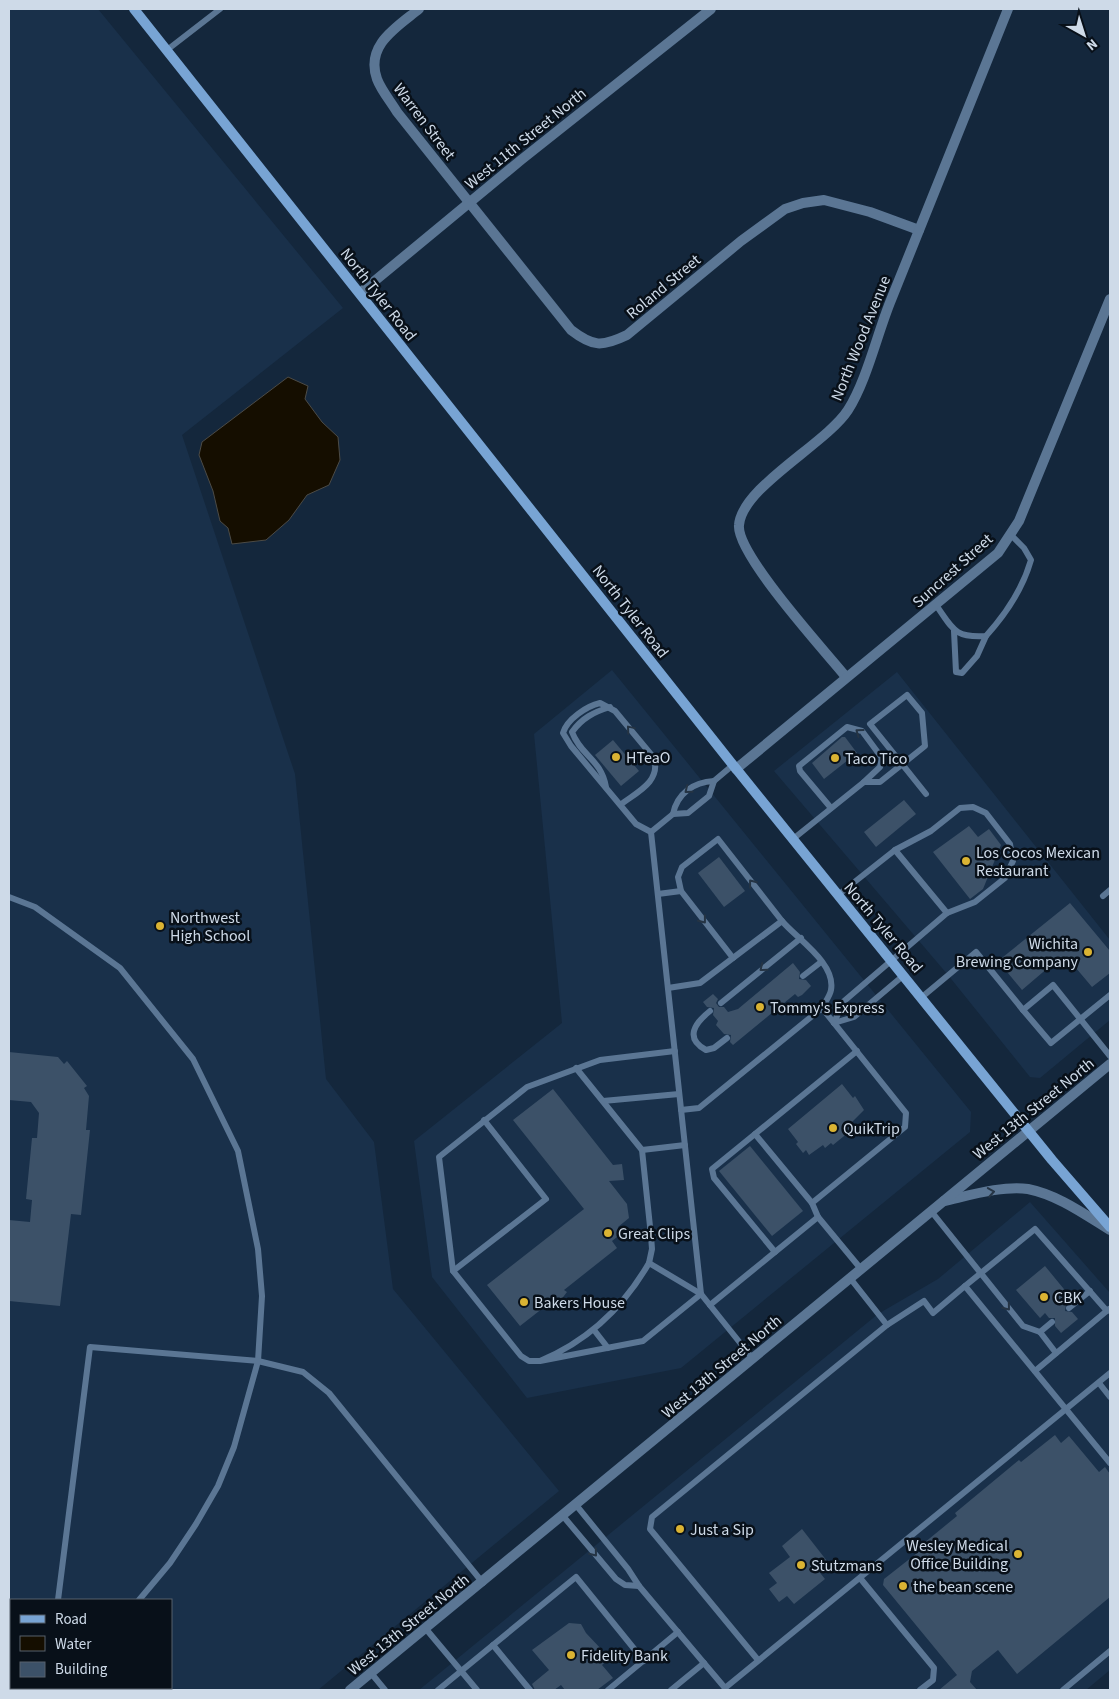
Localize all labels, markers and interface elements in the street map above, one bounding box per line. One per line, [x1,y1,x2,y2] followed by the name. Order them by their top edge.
[1059,10,1109,60] north arrow
[1082,34,1101,55] text: N
[388,79,461,165] street label: Warren Street
[460,83,591,195] street label: West 11th Street North
[335,244,422,346] street label: North Tyler Road
[622,249,706,324] street label: Roland Street
[826,272,896,404] street label: North Wood Avenue
[908,528,998,613] street label: Suncrest Street
[587,561,674,663] street label: North Tyler Road
[627,726,636,735] one-way arrow
[856,729,865,738] one-way arrow
[626,747,670,769] place label: HTeaO
[845,748,907,770] place label: Taco Tico
[610,751,622,763] marker: HTeaO
[829,752,841,764] marker: Taco Tico
[684,785,693,794] one-way arrow
[976,842,1100,882] place label: Los Cocos Mexican Restaurant
[960,855,972,867] marker: Los Cocos Mexican Restaurant
[839,877,928,978] street label: North Tyler Road
[750,880,758,889] one-way arrow
[170,907,250,947] place label: Northwest High School
[697,914,706,924] one-way arrow
[154,920,166,932] marker: Northwest High School
[956,933,1079,973] place label: Wichita Brewing Company
[1082,946,1094,958] marker: Wichita Brewing Company
[760,963,769,972] one-way arrow
[770,997,885,1019] place label: Tommy's Express
[754,1001,766,1013] marker: Tommy's Express
[968,1053,1099,1165] street label: West 13th Street North
[843,1118,900,1140] place label: QuikTrip
[827,1122,839,1134] marker: QuikTrip
[987,1187,995,1198] one-way arrow
[618,1223,690,1245] place label: Great Clips
[602,1227,614,1239] marker: Great Clips
[1054,1287,1083,1309] place label: CBK
[1038,1291,1050,1303] marker: CBK
[534,1292,625,1314] place label: Bakers House
[518,1296,530,1308] marker: Bakers House
[1002,1301,1010,1310] one-way arrow
[657,1310,786,1424] street label: West 13th Street North
[690,1519,754,1541] place label: Just a Sip
[674,1523,686,1535] marker: Just a Sip
[906,1535,1008,1575] place label: Wesley Medical Office Building
[589,1547,597,1556] one-way arrow
[1012,1548,1024,1560] marker: Wesley Medical Office Building
[811,1555,883,1577] place label: Stutzmans
[795,1559,807,1571] marker: Stutzmans
[343,1569,474,1681] street label: West 13th Street North
[913,1576,1013,1598] place label: the bean scene
[897,1580,909,1592] marker: the bean scene
[10,1599,172,1689] legend
[55,1609,87,1630] text: Road
[55,1634,92,1655] text: Water
[581,1645,668,1667] place label: Fidelity Bank
[565,1649,577,1661] marker: Fidelity Bank
[55,1659,108,1680] text: Building

